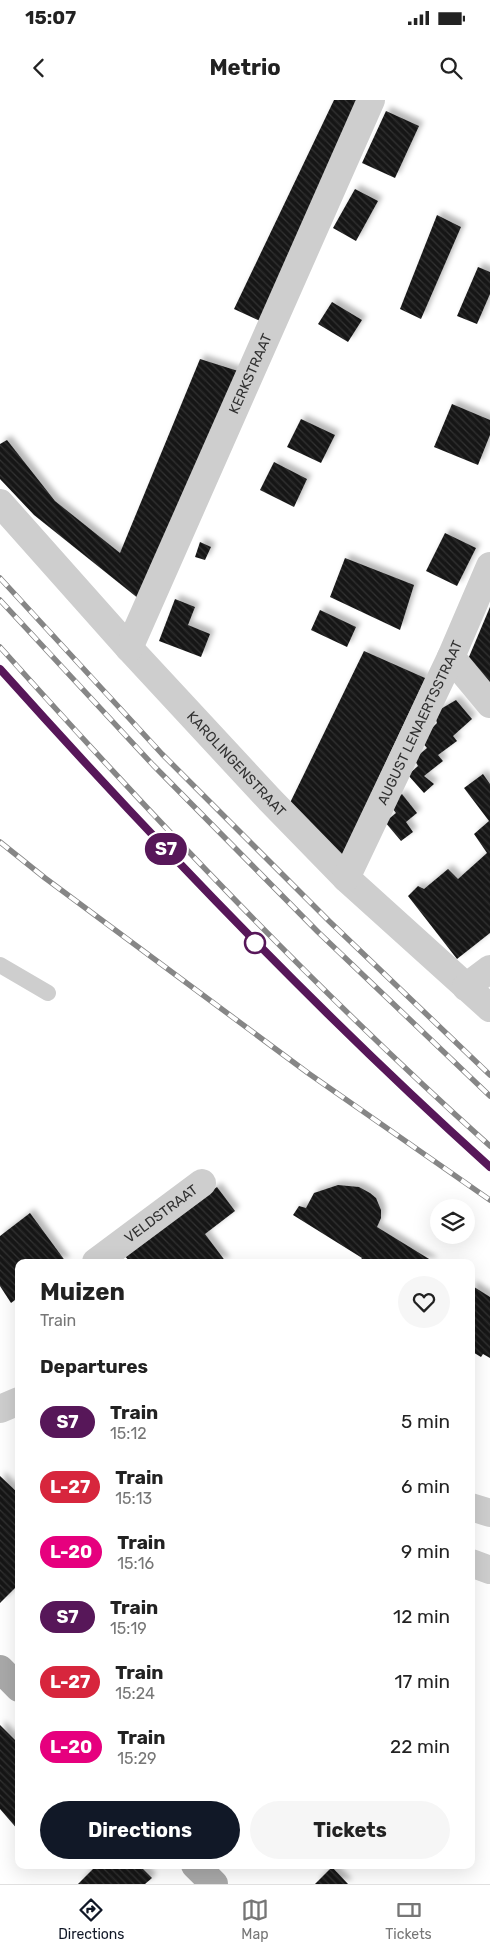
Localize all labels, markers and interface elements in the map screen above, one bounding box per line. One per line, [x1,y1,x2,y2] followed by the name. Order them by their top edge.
[25,6,76,29] text: 15:07
[25,54,53,82] icon: back
[209,54,281,81] text: Metrio
[437,54,465,82] icon: search
[225,331,275,416] street label: KERKSTRAAT
[374,638,466,807] street label: AUGUST LENAERTSSTRAAT
[183,708,290,820] street label: KAROLINGENSTRAAT
[144,833,188,865] line badge: S7
[155,838,177,860] text: S7
[244,932,266,954] unlabelled marker
[121,1181,201,1246] street label: VELDSTRAAT
[430,1199,475,1244] map controls
[430,1199,475,1244] button: layers
[398,1276,450,1328] button: heart
[40,1278,125,1306] text: Muizen
[40,1311,76,1330] text: Train
[40,1355,148,1378] text: Departures
[110,1401,158,1424] text: Train
[401,1410,450,1433] text: 5 min
[56,1411,79,1433] text: S7
[110,1424,147,1443] text: 15:12
[115,1466,164,1489] text: Train
[401,1475,450,1498] text: 6 min
[50,1476,90,1498] text: L-27
[115,1489,152,1508] text: 15:13
[117,1531,166,1554] text: Train
[401,1540,450,1563] text: 9 min
[50,1541,92,1563] text: L-20
[117,1554,154,1573] text: 15:16
[110,1596,158,1619] text: Train
[393,1605,450,1628] text: 12 min
[56,1606,79,1628] text: S7
[110,1619,147,1638] text: 15:19
[115,1661,164,1684] text: Train
[394,1670,450,1693] text: 17 min
[50,1671,90,1693] text: L-27
[115,1684,155,1703] text: 15:24
[117,1726,166,1749] text: Train
[390,1735,450,1758] text: 22 min
[50,1736,92,1758] text: L-20
[117,1749,157,1768] text: 15:29
[40,1801,240,1859] button: Directions
[250,1801,450,1859] button: Tickets
[58,1896,125,1943] tab: Directions
[241,1896,269,1943] tab: Map
[385,1896,432,1943] tab: Tickets

